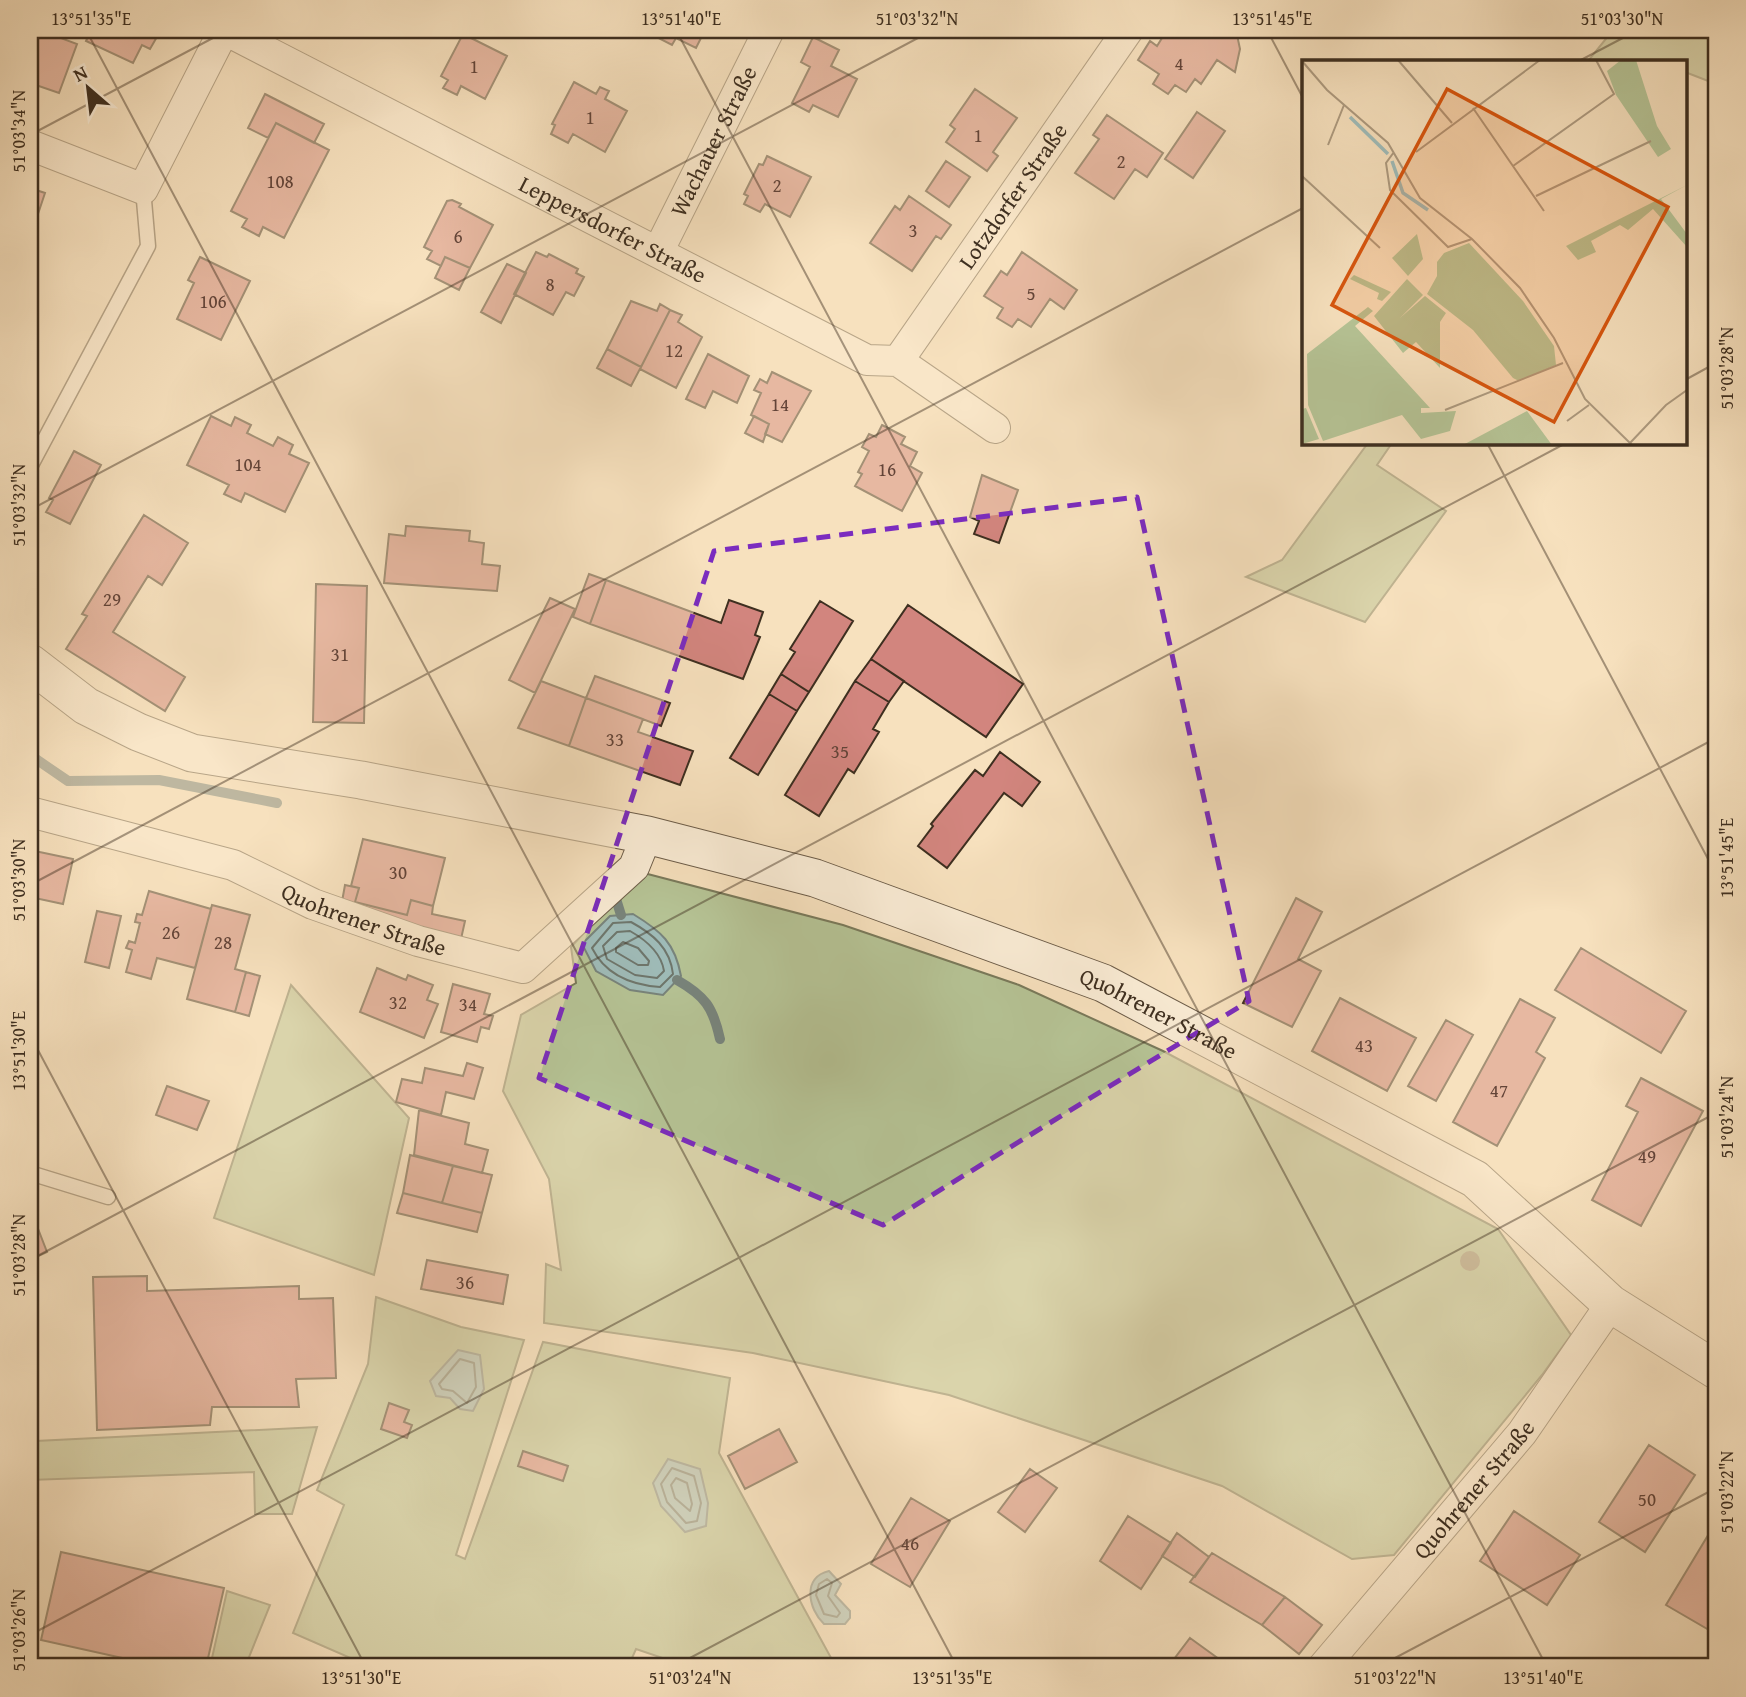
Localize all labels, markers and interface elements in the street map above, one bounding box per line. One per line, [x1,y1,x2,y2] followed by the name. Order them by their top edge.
[51,5,131,32] text: 13°51'35"E
[641,5,721,32] text: 13°51'40"E
[876,5,959,32] text: 51°03'32"N
[1232,5,1312,32] text: 13°51'45"E
[1581,5,1664,32] text: 51°03'30"N
[1174,49,1184,77] house number: 4
[52,52,122,122] north arrow
[469,52,479,80] house number: 1
[68,58,92,88] text: N
[661,60,765,222] street label: Wachauer Straße
[1302,60,1686,444] inset map
[5,89,32,172] text: 51°03'34"N
[585,103,595,131] house number: 1
[950,116,1075,275] street label: Lotzdorfer Straße
[973,121,983,149] house number: 1
[1116,147,1126,175] house number: 2
[266,167,294,195] house number: 108
[514,167,712,291] street label: Leppersdorfer Straße
[772,171,782,199] house number: 2
[908,216,918,244] house number: 3
[453,222,463,250] house number: 6
[545,270,555,298] house number: 8
[1026,279,1036,307] house number: 5
[199,287,227,315] house number: 106
[1713,326,1740,409] text: 51°03'28"N
[665,336,683,364] house number: 12
[771,390,789,418] house number: 14
[234,450,262,478] house number: 104
[878,455,896,483] house number: 16
[5,463,32,546] text: 51°03'32"N
[103,585,121,613] house number: 29
[331,640,349,668] house number: 31
[606,725,624,753] house number: 33
[831,737,849,765] house number: 35
[1713,818,1740,898] text: 13°51'45"E
[5,838,32,921] text: 51°03'30"N
[389,858,407,886] house number: 30
[276,874,450,964] street label: Quohrener Straße
[162,918,180,946] house number: 26
[214,928,232,956] house number: 28
[1075,959,1243,1067] street label: Quohrener Straße
[389,988,407,1016] house number: 32
[459,990,477,1018] house number: 34
[5,1011,32,1091] text: 13°51'30"E
[1355,1031,1373,1059] house number: 43
[1713,1075,1740,1158] text: 51°03'24"N
[1490,1076,1508,1104] house number: 47
[1638,1142,1656,1170] house number: 49
[5,1213,32,1296] text: 51°03'28"N
[456,1268,474,1296] house number: 36
[1405,1413,1542,1566] street label: Quohrener Straße
[1713,1450,1740,1533] text: 51°03'22"N
[1638,1485,1656,1513] house number: 50
[901,1529,919,1557] house number: 46
[5,1588,32,1671] text: 51°03'26"N
[321,1664,401,1691] text: 13°51'30"E
[649,1664,732,1691] text: 51°03'24"N
[912,1664,992,1691] text: 13°51'35"E
[1354,1664,1437,1691] text: 51°03'22"N
[1503,1664,1583,1691] text: 13°51'40"E

